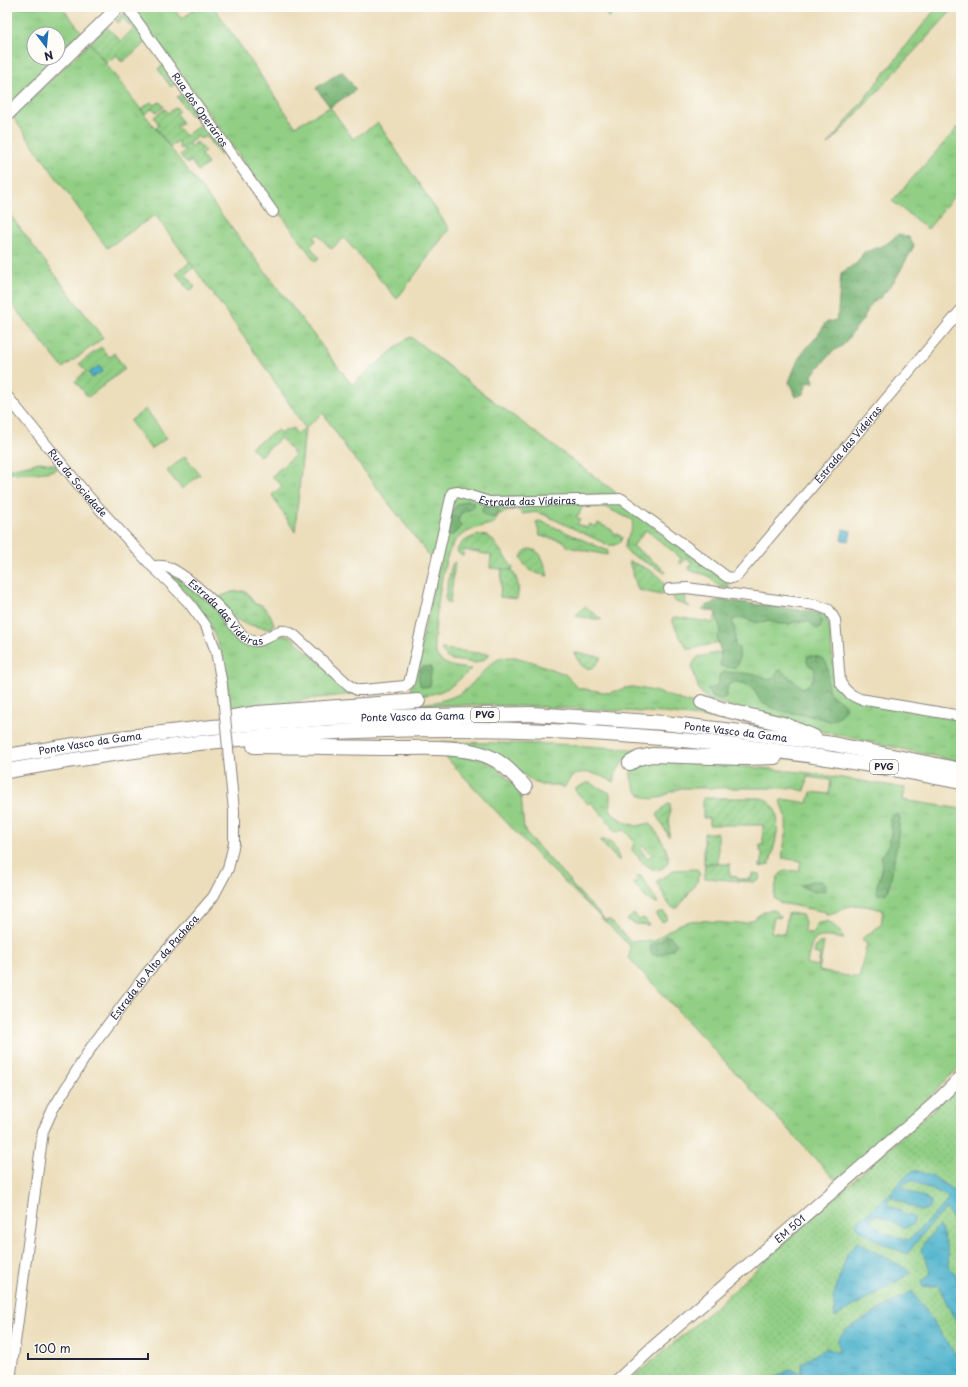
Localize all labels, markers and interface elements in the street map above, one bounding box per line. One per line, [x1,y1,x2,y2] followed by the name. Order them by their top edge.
[26,26,66,66] north arrow
[42,47,55,66] text: N
[169,69,232,150] street label: Rua dos Operários
[810,402,885,486] street label: Estrada das Videiras
[45,445,111,520] street label: Rua da Sociedade
[477,491,577,509] street label: Estrada das Videiras
[186,575,265,648] street label: Estrada das Videiras
[360,707,465,724] street label: Ponte Vasco da Gama
[471,708,499,722] road number: PVG
[683,717,789,745] street label: Ponte Vasco da Gama
[37,727,143,758] street label: Ponte Vasco da Gama
[870,760,898,774] road number: PVG
[106,910,202,1023] street label: Estrada do Alto da Pacheca
[771,1211,808,1246] street label: EM 501
[28,1335,148,1361] scale bar
[34,1339,71,1357] text: 100 m

